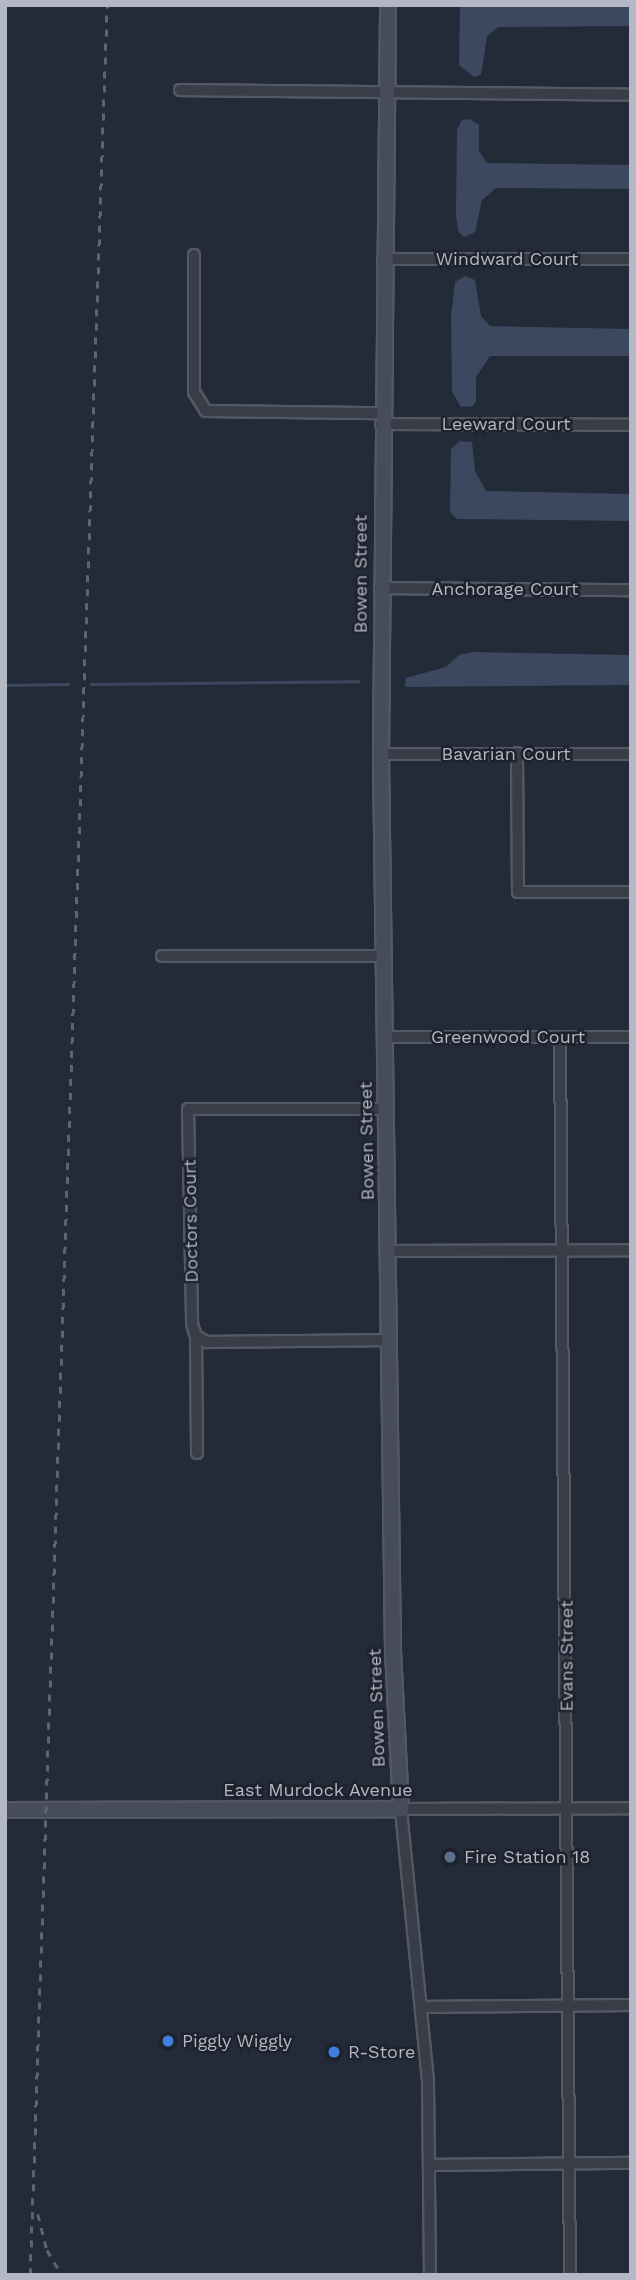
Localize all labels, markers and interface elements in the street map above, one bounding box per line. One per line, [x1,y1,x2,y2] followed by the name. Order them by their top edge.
[436,248,578,270] street label: Windward Court
[441,413,571,435] street label: Leeward Court
[350,515,372,633] street label: Bowen Street
[431,578,579,600] street label: Anchorage Court
[441,743,571,765] street label: Bavarian Court
[431,1026,585,1048] street label: Greenwood Court
[355,1081,379,1201] street label: Bowen Street
[179,1159,203,1283] street label: Doctors Court
[556,1600,578,1712] street label: Evans Street
[364,1648,390,1768] street label: Bowen Street
[223,1779,413,1801] street label: East Murdock Avenue
[464,1846,591,1868] place label: Fire Station 18
[442,1849,458,1865] marker: Fire Station 18
[182,2030,293,2052] place label: Piggly Wiggly
[160,2033,176,2049] marker: Piggly Wiggly
[348,2041,415,2063] place label: R-Store
[326,2044,342,2060] marker: R-Store

